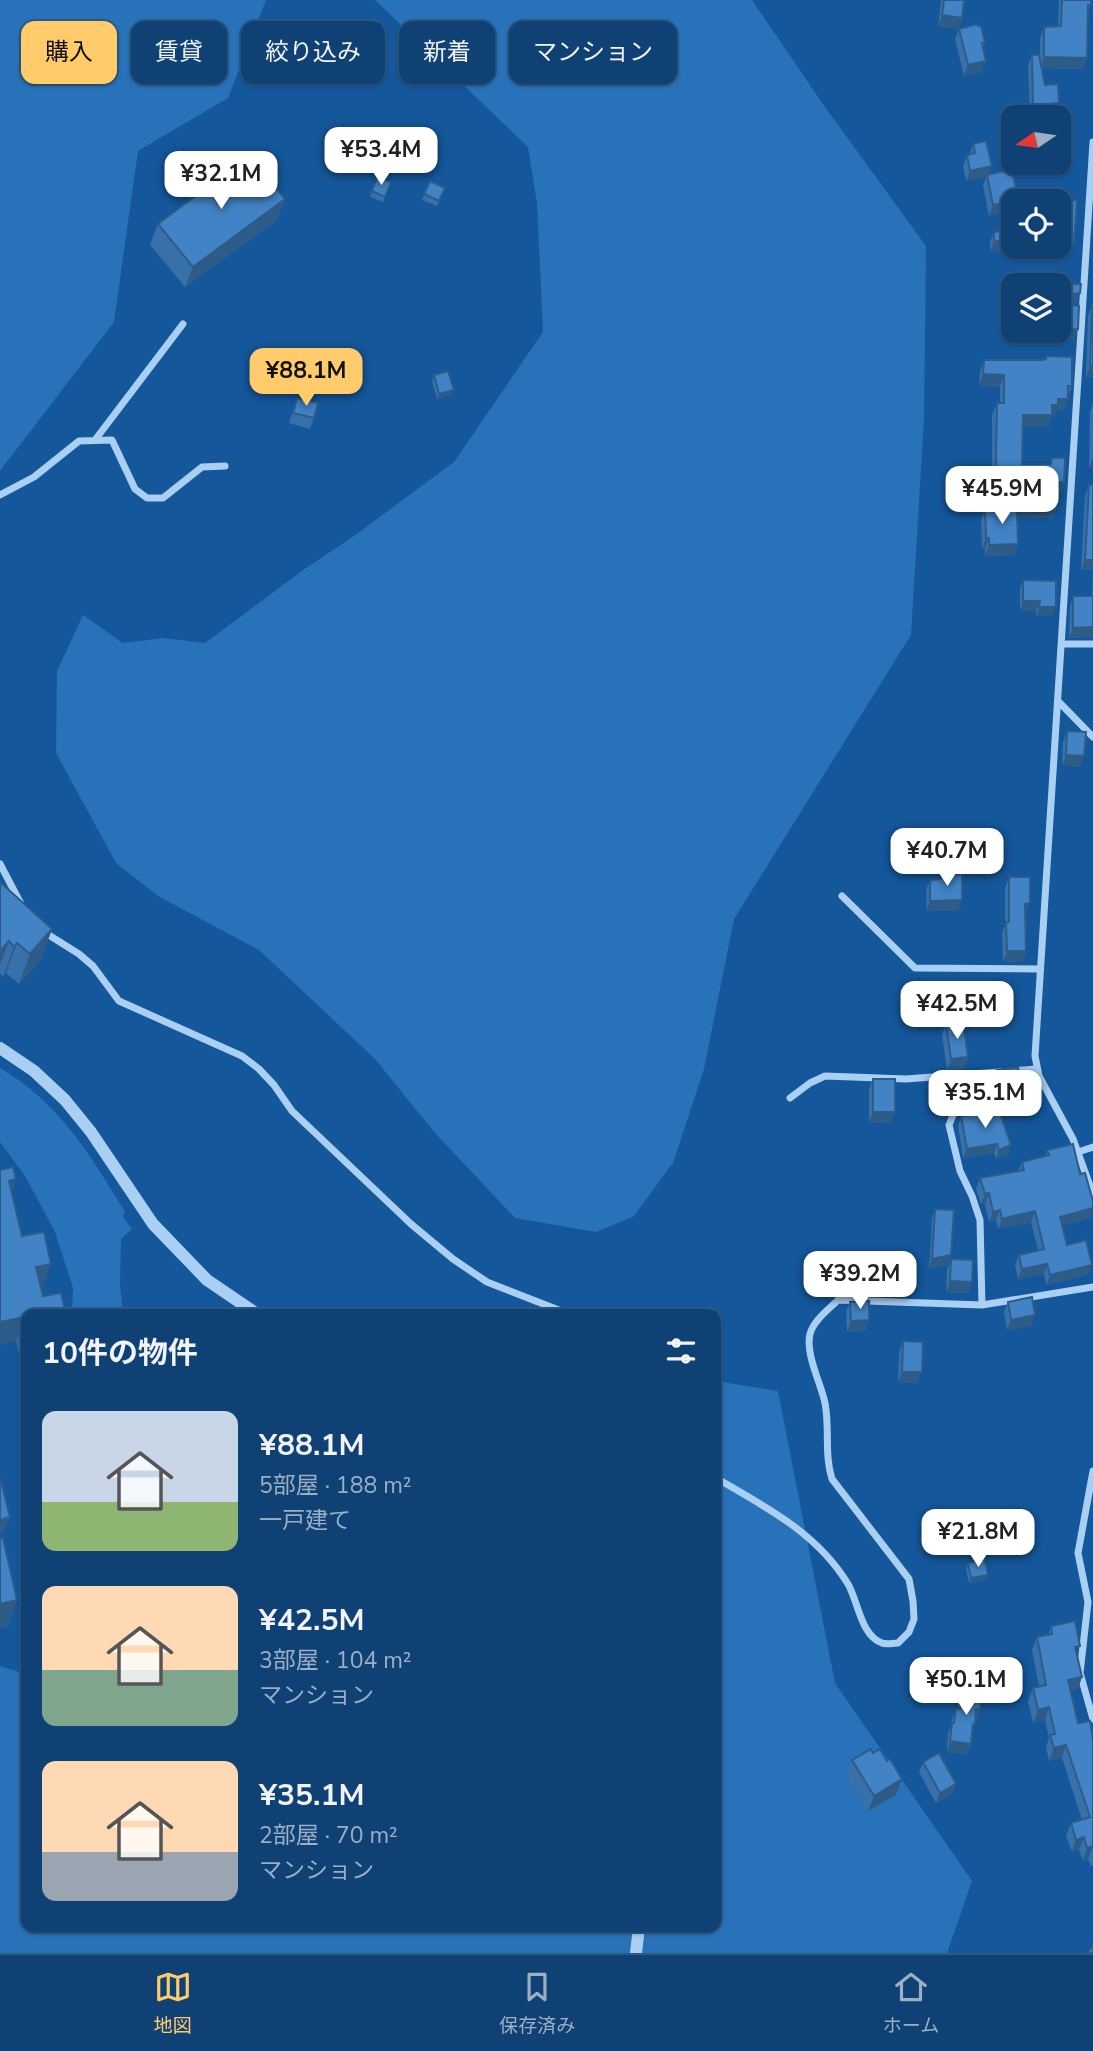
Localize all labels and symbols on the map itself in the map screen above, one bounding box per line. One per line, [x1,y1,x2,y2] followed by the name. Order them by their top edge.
[1001,105,1071,175] north arrow
[324,128,438,187] pin: ¥53.4M
[164,152,278,211] pin: ¥32.1M
[249,348,363,408] pin: ¥88.1M
[945,466,1059,526] pin: ¥45.9M
[890,828,1004,888] pin: ¥40.7M
[900,982,1014,1041] pin: ¥42.5M
[928,1070,1042,1130] pin: ¥35.1M
[803,1252,917,1311] pin: ¥39.2M
[921,1510,1035,1569] pin: ¥21.8M
[909,1658,1023,1717] pin: ¥50.1M

